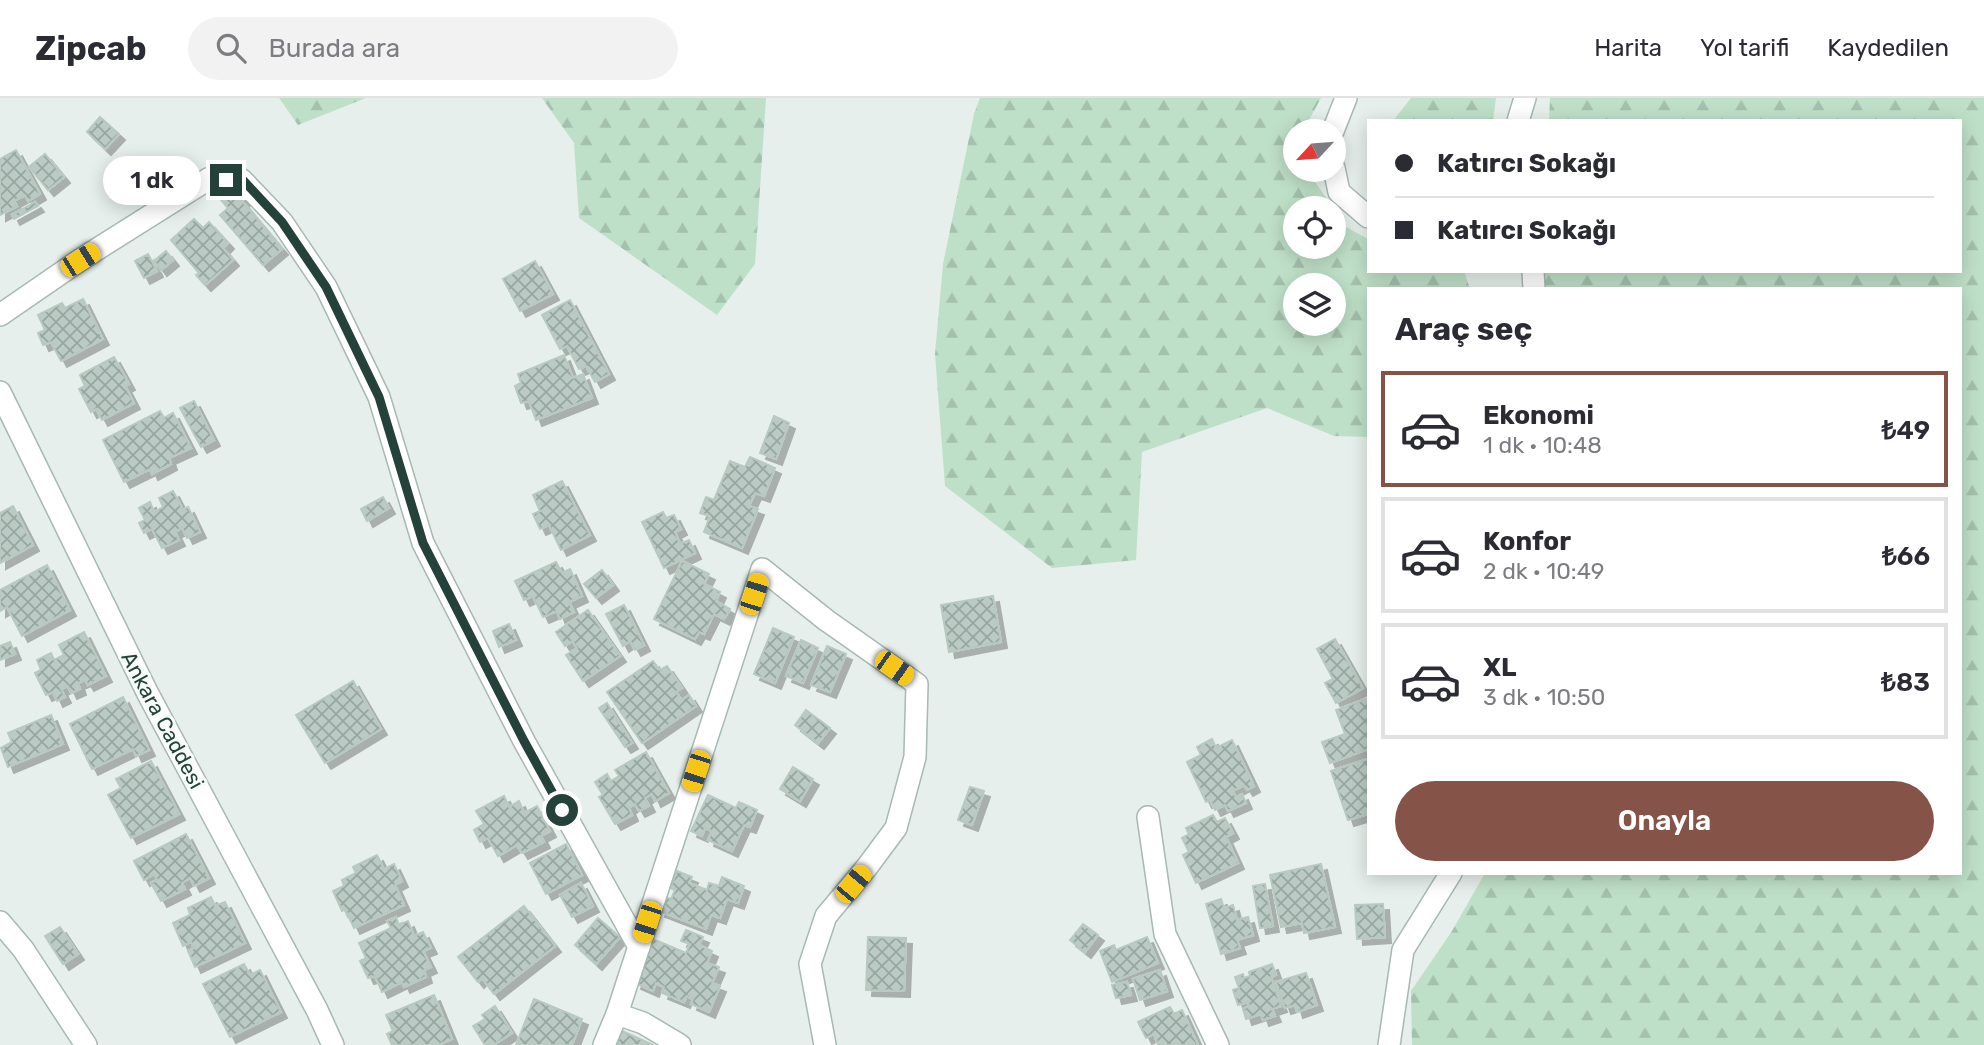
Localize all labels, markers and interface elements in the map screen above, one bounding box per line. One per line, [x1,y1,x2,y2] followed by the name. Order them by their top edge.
[188,17,678,80] search box
[35,29,146,68] text: Zipcab
[212,29,250,67] icon: search
[268,33,400,64] text: Burada ara
[1594,34,1662,62] text: Harita
[1700,34,1789,62] text: Yol tarifi
[1827,34,1949,62] text: Kaydedilen
[1283,119,1346,182] north arrow
[1283,119,1346,336] map controls
[1437,148,1616,179] text: Katırcı Sokağı
[104,155,202,204] callout: 1 dk
[210,164,242,196] route end
[130,166,174,194] text: 1 dk
[1283,196,1346,259] button: locate
[1437,215,1616,246] text: Katırcı Sokağı
[57,240,104,280] car
[1283,273,1346,336] button: layers
[1395,310,1532,348] text: Araç seç
[1399,398,1462,461] icon: car
[1483,400,1594,431] text: Ekonomi
[1882,415,1930,446] text: ₺49
[1483,431,1602,459] text: 1 dk · 10:48
[1399,524,1462,587] icon: car
[1483,526,1571,557] text: Konfor
[1882,541,1930,572] text: ₺66
[1483,557,1604,585] text: 2 dk · 10:49
[738,571,771,617] car
[116,647,210,793] street label: Ankara Caddesi
[871,647,918,689] car
[1399,650,1462,713] icon: car
[1483,652,1516,683] text: XL
[1881,667,1930,698] text: ₺83
[1483,683,1605,711] text: 3 dk · 10:50
[680,748,713,794] car
[1395,781,1934,861] button: Onayla
[546,794,578,826] route start
[832,861,875,907] car
[631,899,664,945] car

